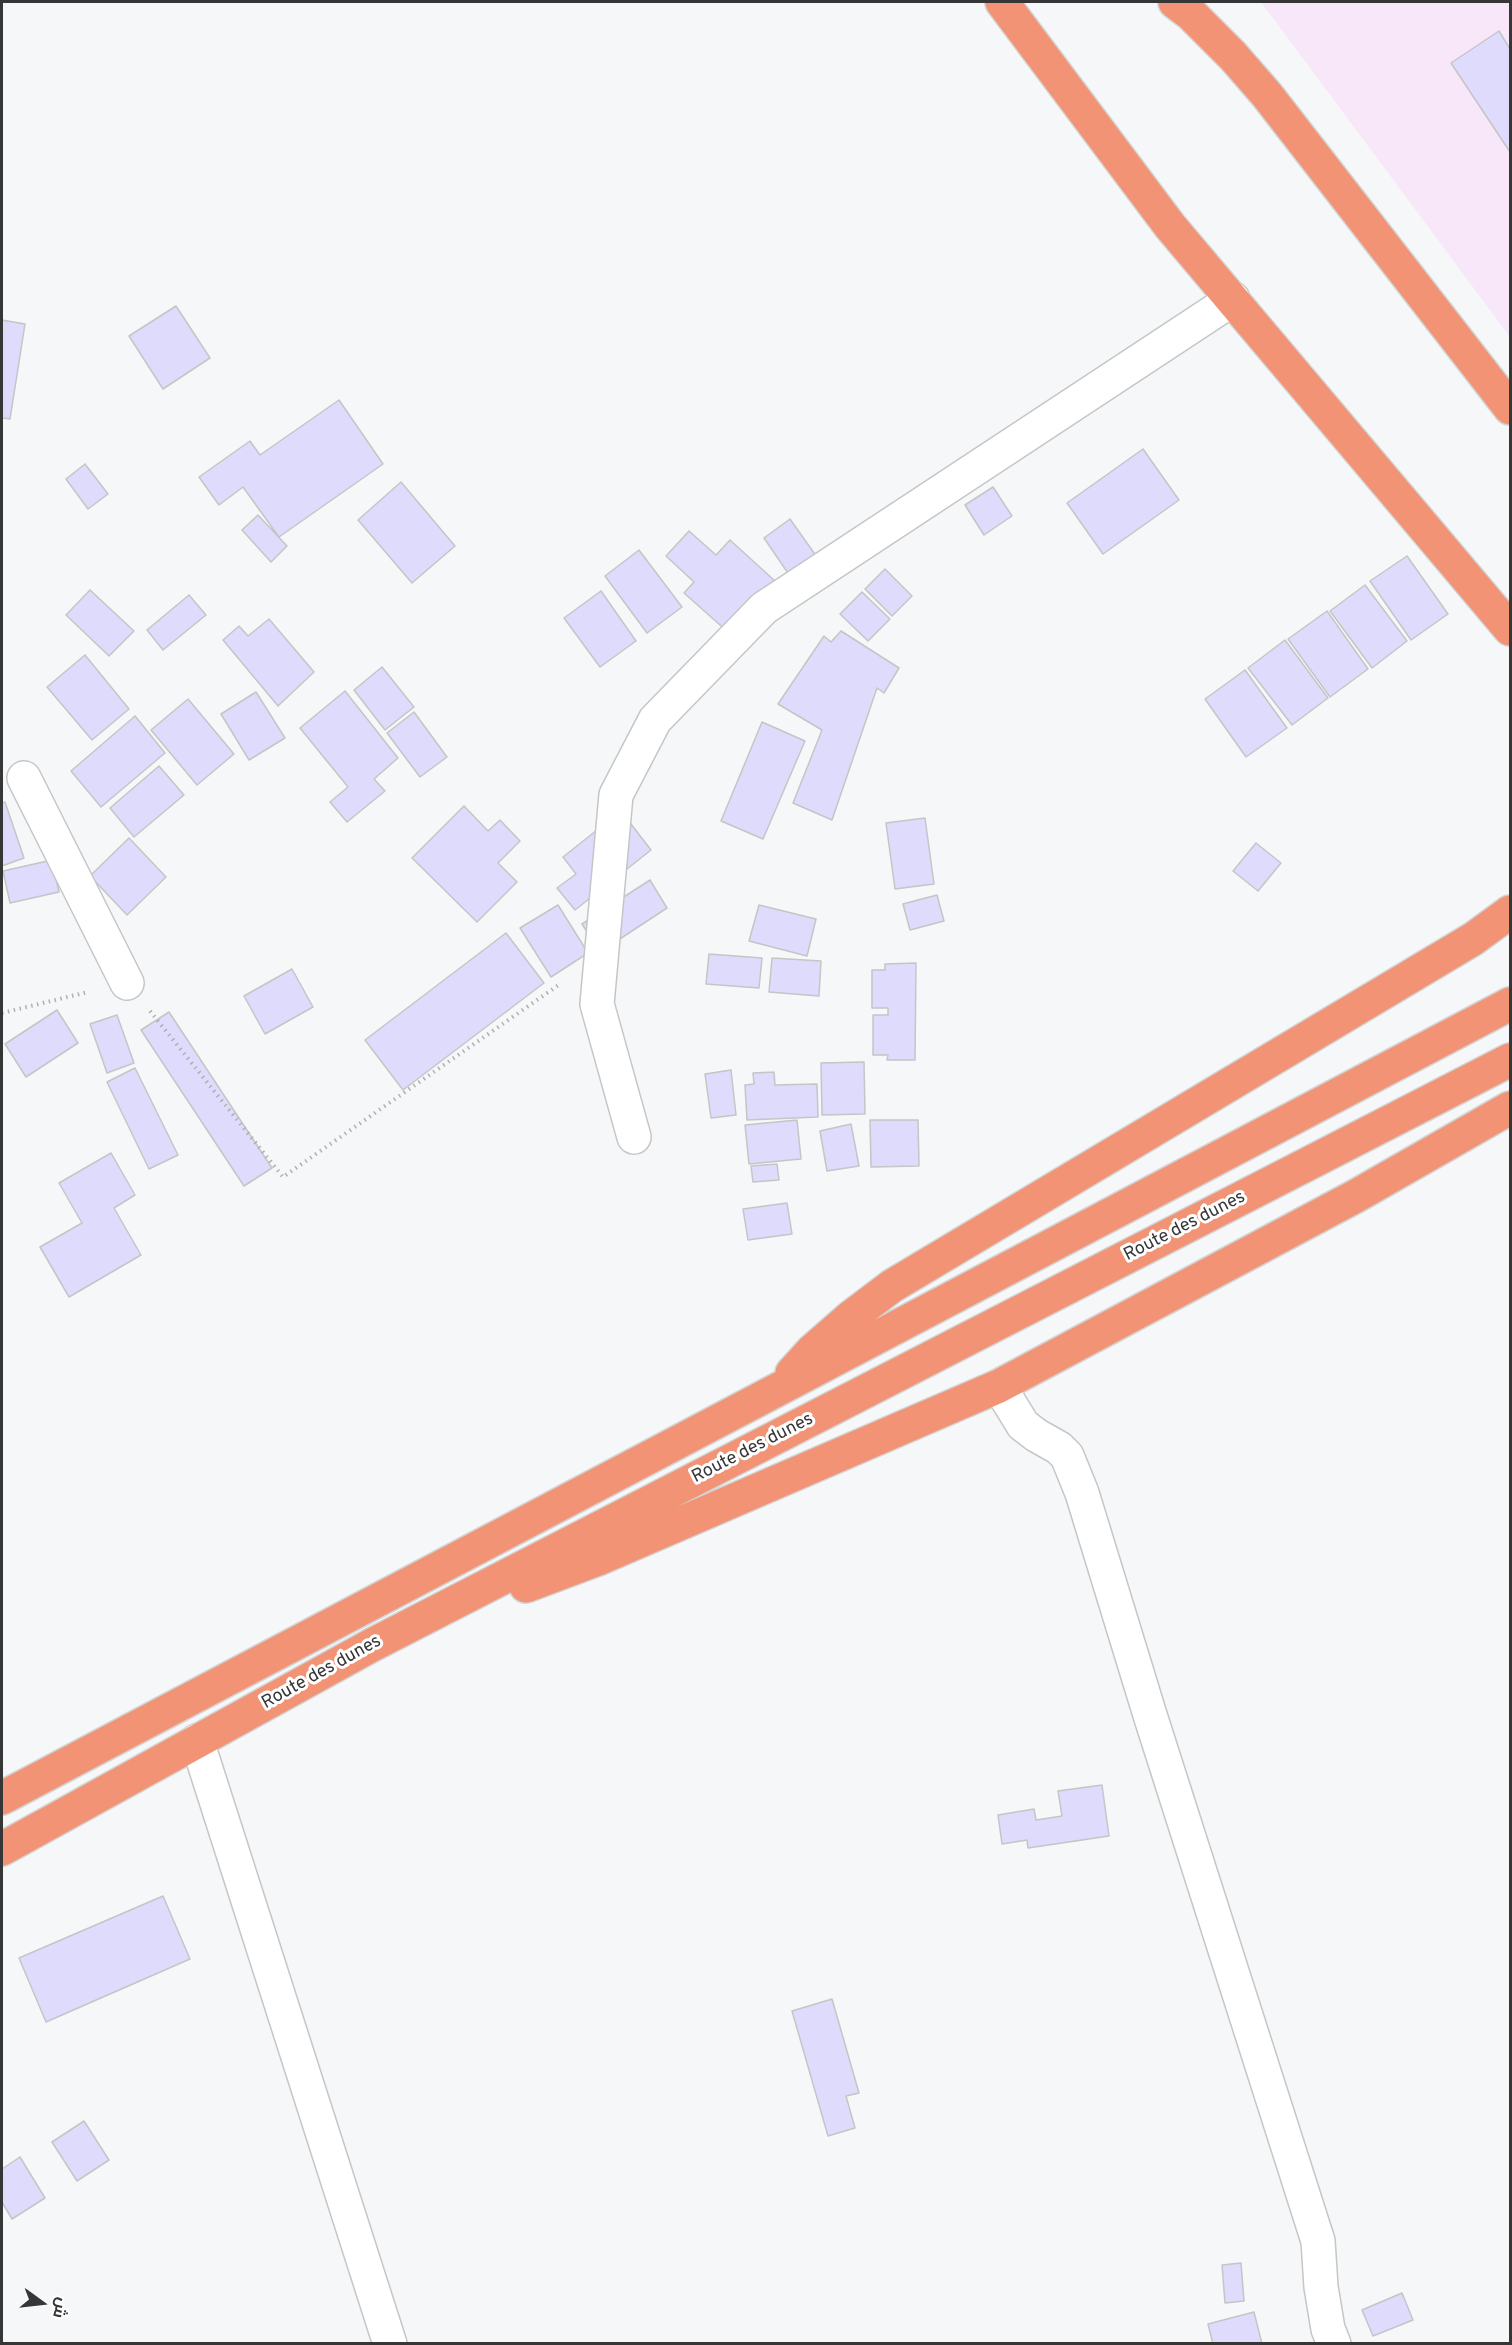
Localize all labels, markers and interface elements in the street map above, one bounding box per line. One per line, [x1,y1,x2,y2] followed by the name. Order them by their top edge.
[1121,1187,1249,1267] street label: Route des dunes
[689,1409,817,1489] street label: Route des dunes
[258,1631,386,1715] street label: Route des dunes
[12,2273,72,2333] north arrow
[47,2295,72,2320] text: ش

